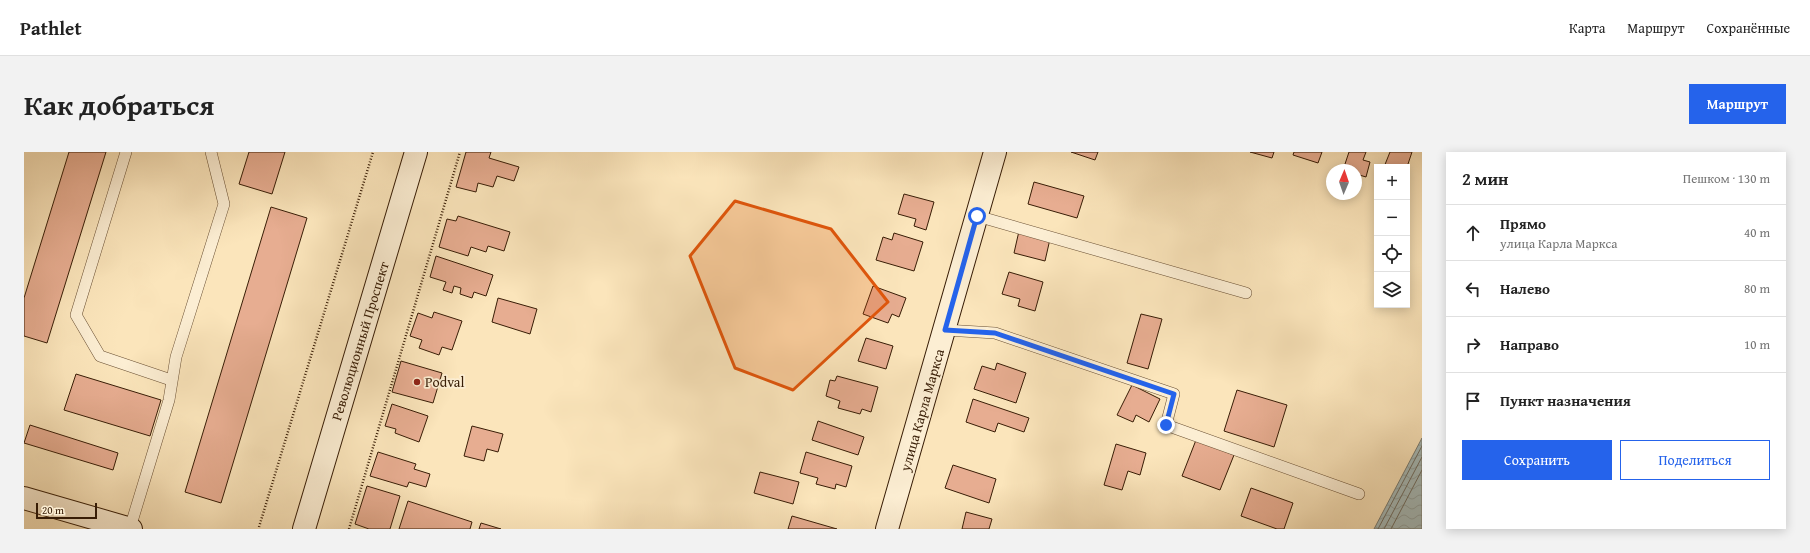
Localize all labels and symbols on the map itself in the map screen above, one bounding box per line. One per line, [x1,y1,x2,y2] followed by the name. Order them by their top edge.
[1326,164,1362,200] north arrow
[968,207,986,225] route start
[326,259,394,423] street label: Революционный Проспект
[895,346,949,475] street label: улица Карла Маркса
[425,372,464,392] place label: Podval
[412,377,422,387] marker: Podval
[1157,416,1175,434] route end
[36,501,97,520] scale bar

